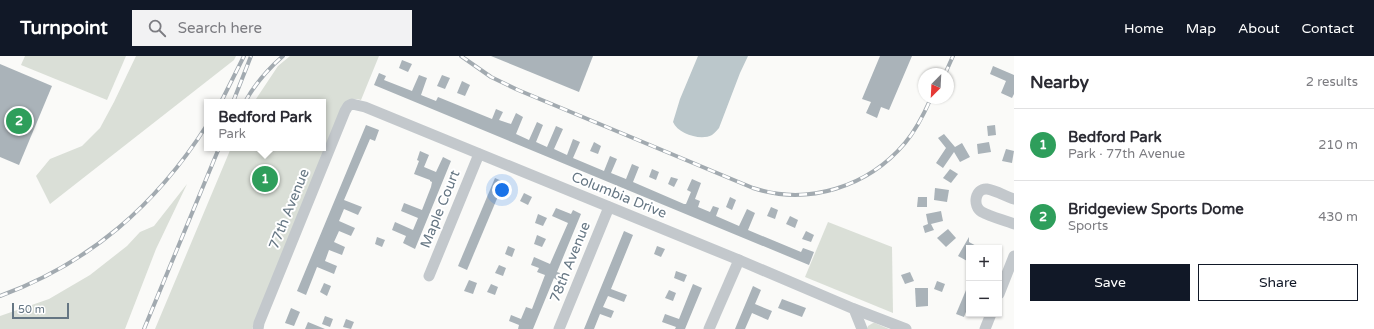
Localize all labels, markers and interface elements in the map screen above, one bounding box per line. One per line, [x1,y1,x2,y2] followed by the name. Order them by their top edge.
[132,10,412,46] search box
[20,17,108,39] text: Turnpoint
[146,17,168,39] icon: search
[178,19,262,37] text: Search here
[1124,20,1164,37] text: Home
[1186,20,1216,37] text: Map
[1238,20,1280,37] text: About
[1302,20,1354,37] text: Contact
[918,68,954,104] north arrow
[1030,72,1089,93] text: Nearby
[1306,74,1358,90] text: 2 results
[204,99,326,151] popup
[6,106,32,136] pin: 2
[218,108,312,126] text: Bedford Park
[218,126,246,142] text: Park
[1068,128,1162,146] text: Bedford Park
[1039,137,1047,153] text: 1
[1318,137,1358,153] text: 210 m
[1068,146,1185,162] text: Park · 77th Avenue
[252,164,278,194] pin: 1
[265,166,313,252] street label: 77th Avenue
[417,167,464,250] street label: Maple Court
[569,168,669,222] street label: Columbia Drive
[492,180,512,200] your location
[1068,200,1244,218] text: Bridgeview Sports Dome
[1039,209,1047,225] text: 2
[1318,209,1358,225] text: 430 m
[1068,218,1108,234] text: Sports
[546,219,594,305] street label: 78th Avenue
[966,245,1002,317] map controls
[966,245,1002,281] button: +
[1030,264,1190,301] button: Save
[1198,264,1358,301] button: Share
[966,281,1002,317] button: −
[12,301,69,320] scale bar
[18,303,45,316] text: 50 m

